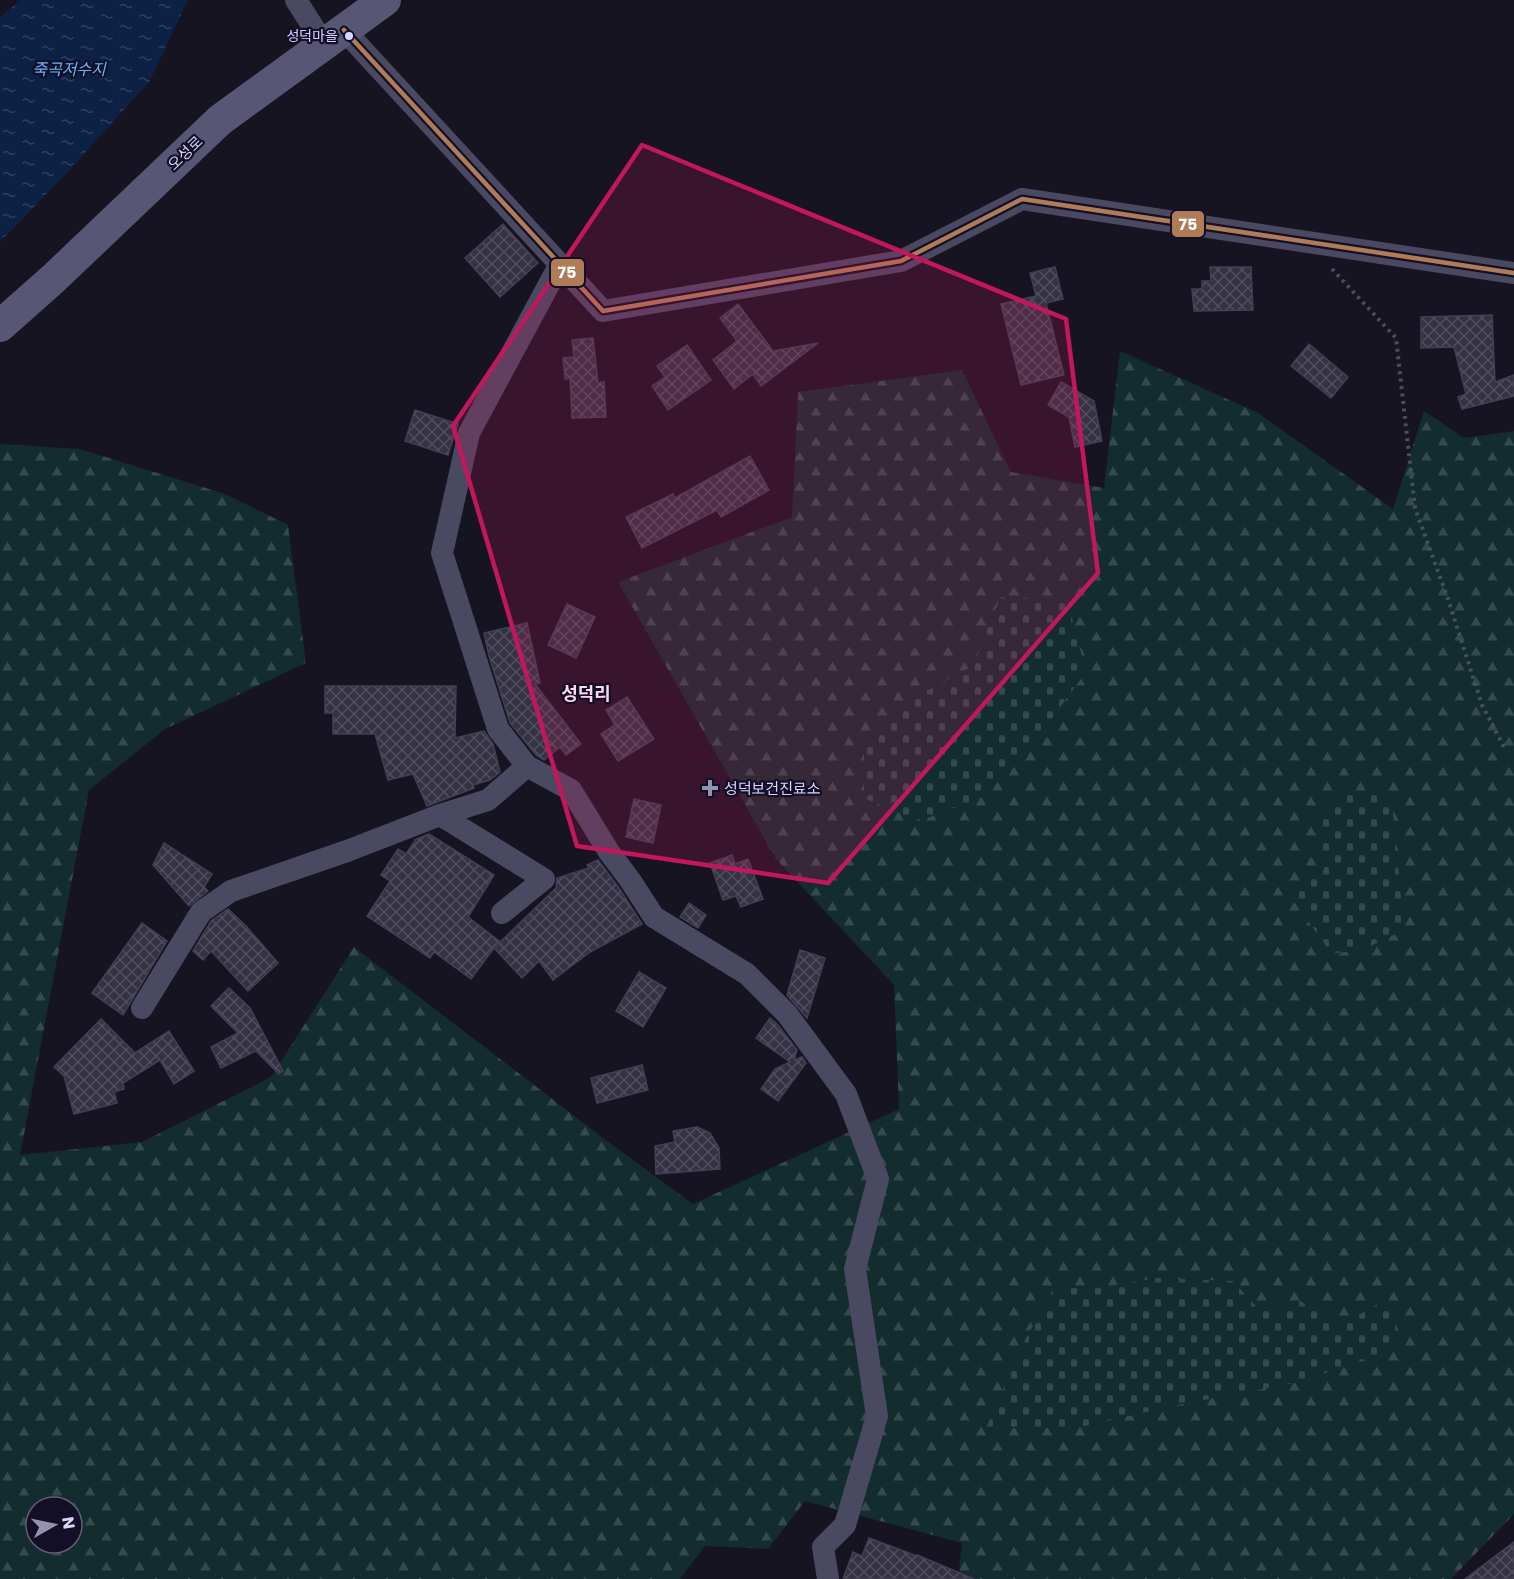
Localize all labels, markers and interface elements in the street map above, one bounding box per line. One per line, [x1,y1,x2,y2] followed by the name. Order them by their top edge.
[286,26,338,46] place label: 성덕마을
[343,30,355,42] marker: 성덕마을
[32,58,107,81] water label: 죽곡저수지
[163,131,207,175] street label: 오성로
[1171,210,1205,238] line badge: 75
[1179,213,1197,236] text: 75
[550,258,585,287] line badge: 75
[558,261,576,284] text: 75
[561,681,611,706] district label: 성덕리
[724,778,821,799] place label: 성덕보건진료소
[701,779,719,797] marker: 성덕보건진료소
[24,1495,84,1555] north arrow
[56,1515,81,1530] text: N

